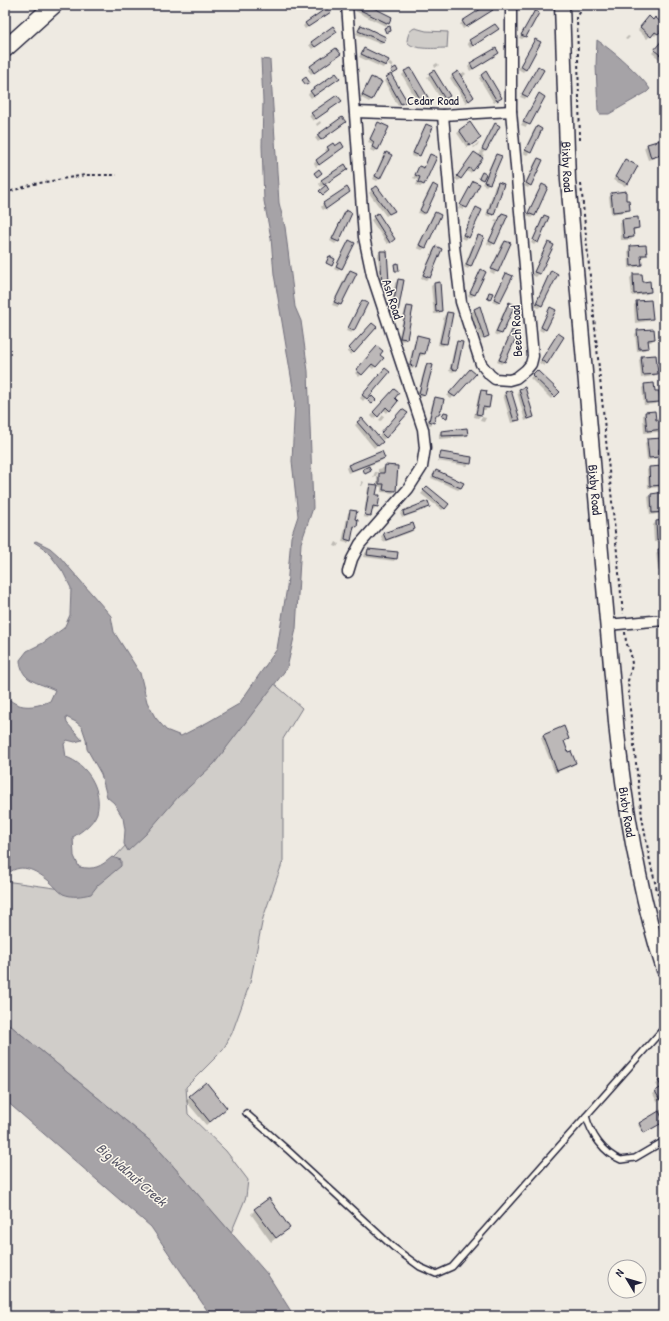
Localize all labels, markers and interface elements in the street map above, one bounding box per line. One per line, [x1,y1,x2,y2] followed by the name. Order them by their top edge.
[407,91,459,109] street label: Cedar Road
[558,141,578,193] street label: Bixby Road
[378,277,408,321] street label: Ash Road
[506,305,526,357] street label: Beech Road
[584,464,607,516] street label: Bixby Road
[615,786,640,839] street label: Bixby Road
[92,1138,172,1211] water label: Big Walnut Creek
[607,1259,647,1299] north arrow
[612,1266,627,1279] text: N

